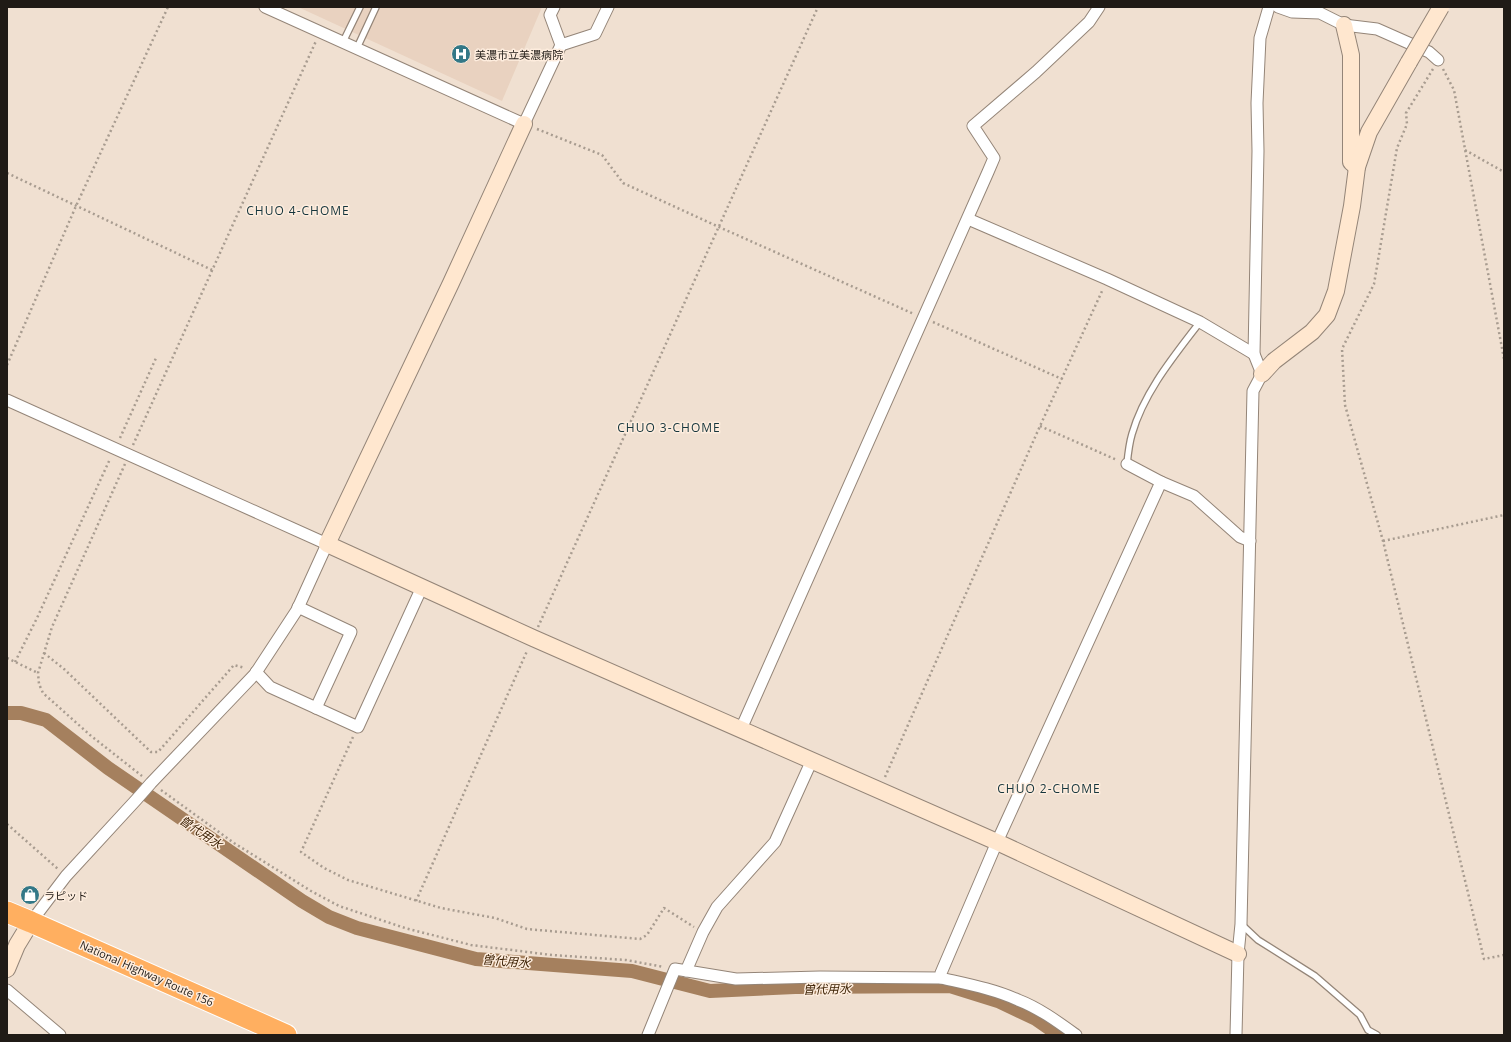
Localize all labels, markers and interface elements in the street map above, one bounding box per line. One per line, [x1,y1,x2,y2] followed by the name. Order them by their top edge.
[450,43,472,65] hospital icon: 美濃市立美濃病院
[475,47,563,62] place label: 美濃市立美濃病院
[246,202,350,219] district label: CHUO 4-CHOME
[617,419,721,436] district label: CHUO 3-CHOME
[997,780,1101,797] district label: CHUO 2-CHOME
[176,812,227,854] water label: 曽代用水
[19,884,41,906] shop icon: ラピッド
[44,888,88,903] place label: ラピッド
[78,937,216,1009] street label: National Highway Route 156
[481,950,533,972] water label: 曽代用水
[803,980,853,998] water label: 曽代用水

